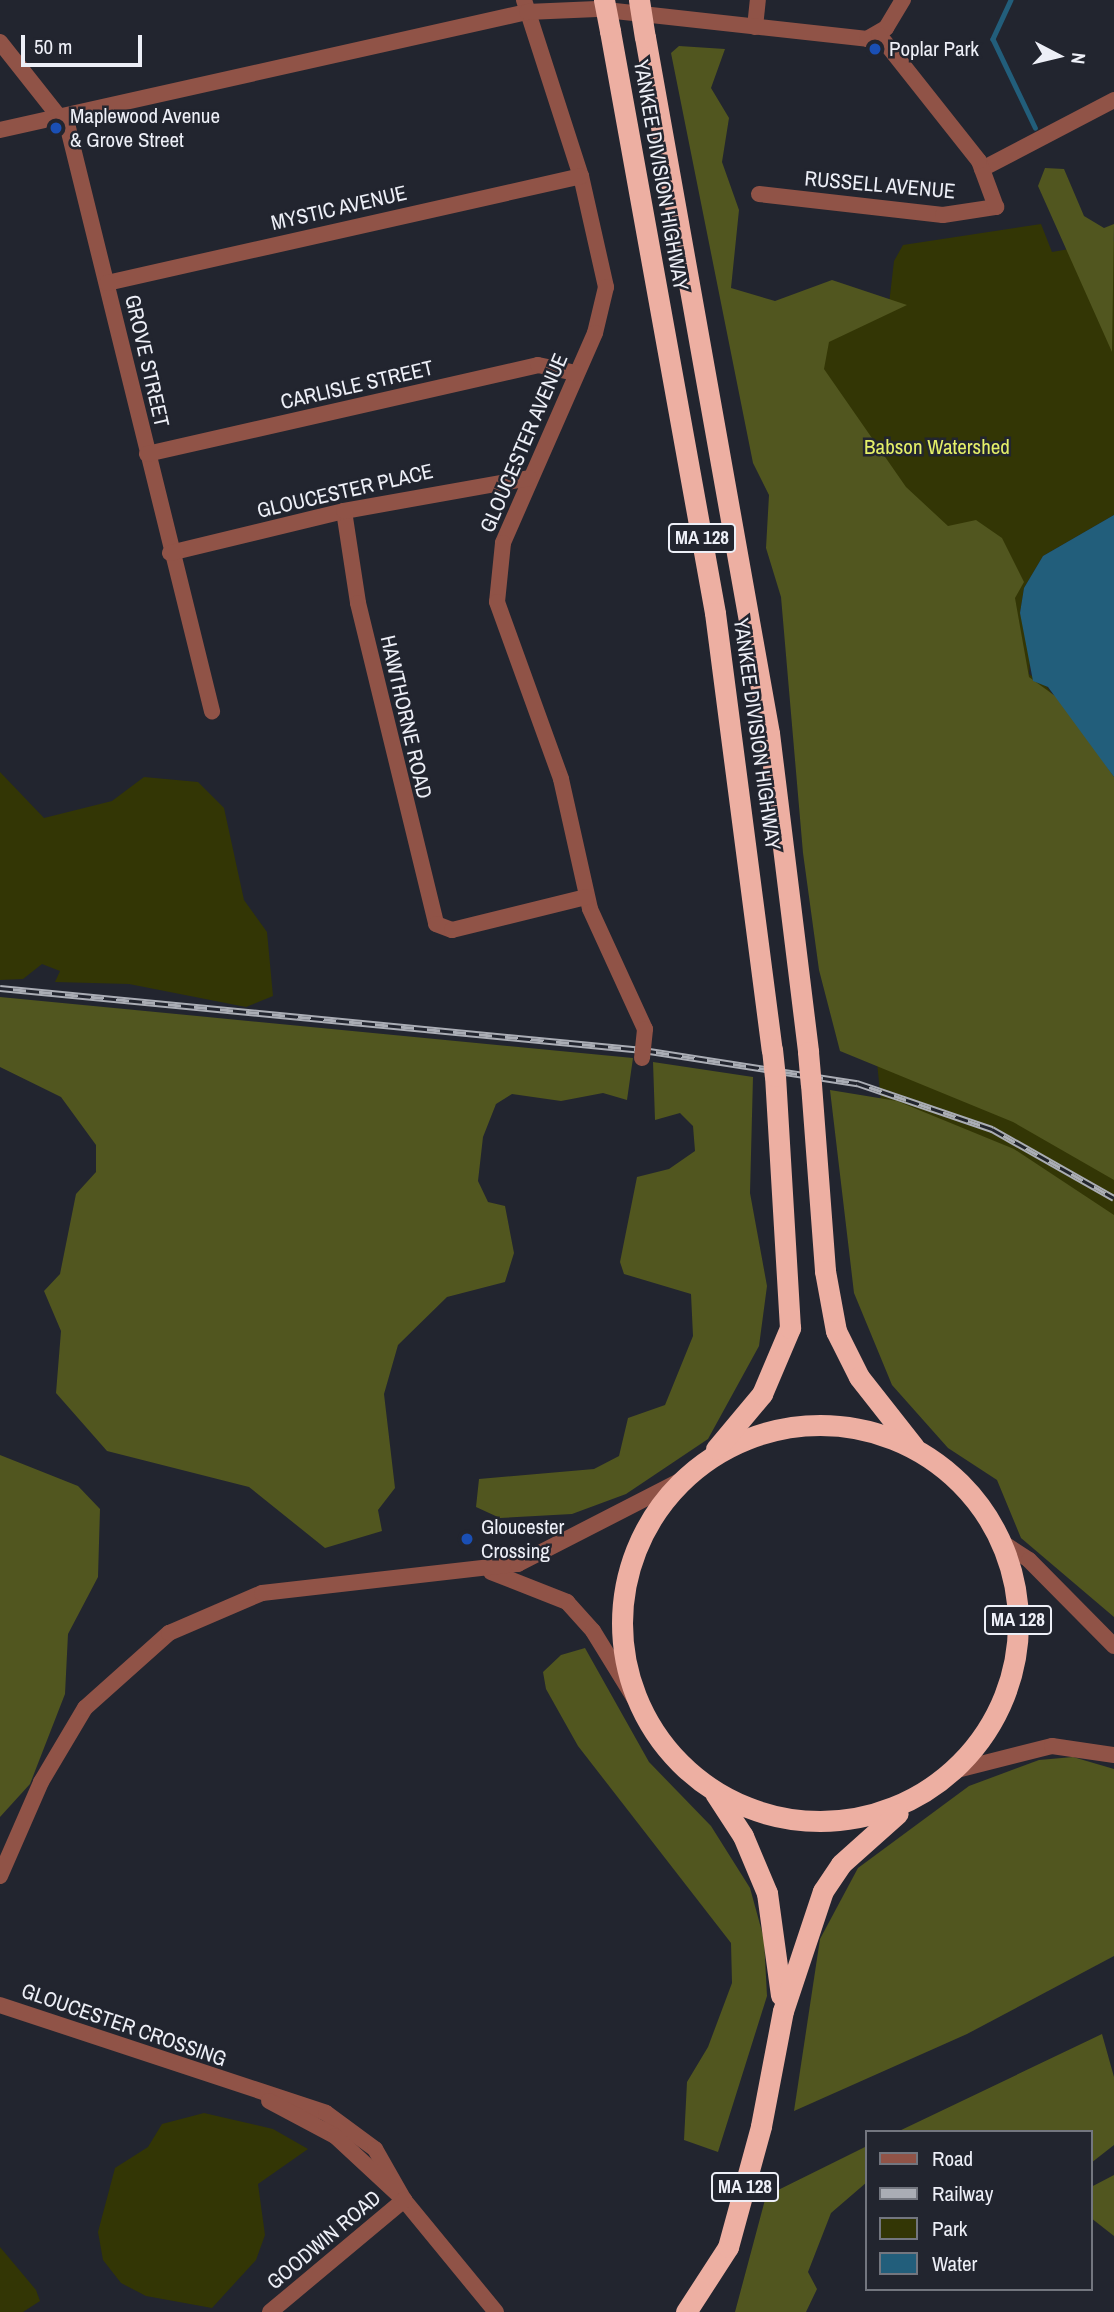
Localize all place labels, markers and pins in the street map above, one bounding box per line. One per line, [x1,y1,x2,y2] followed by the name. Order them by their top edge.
[889,36,979,62] place label: Poplar Park
[867,41,883,57] marker: Poplar Park
[70,103,221,153] place label: Maplewood Avenue & Grove Street
[48,120,64,136] marker: Maplewood Avenue & Grove Street
[481,1514,564,1564] place label: Gloucester Crossing
[459,1531,475,1547] marker: Gloucester Crossing

